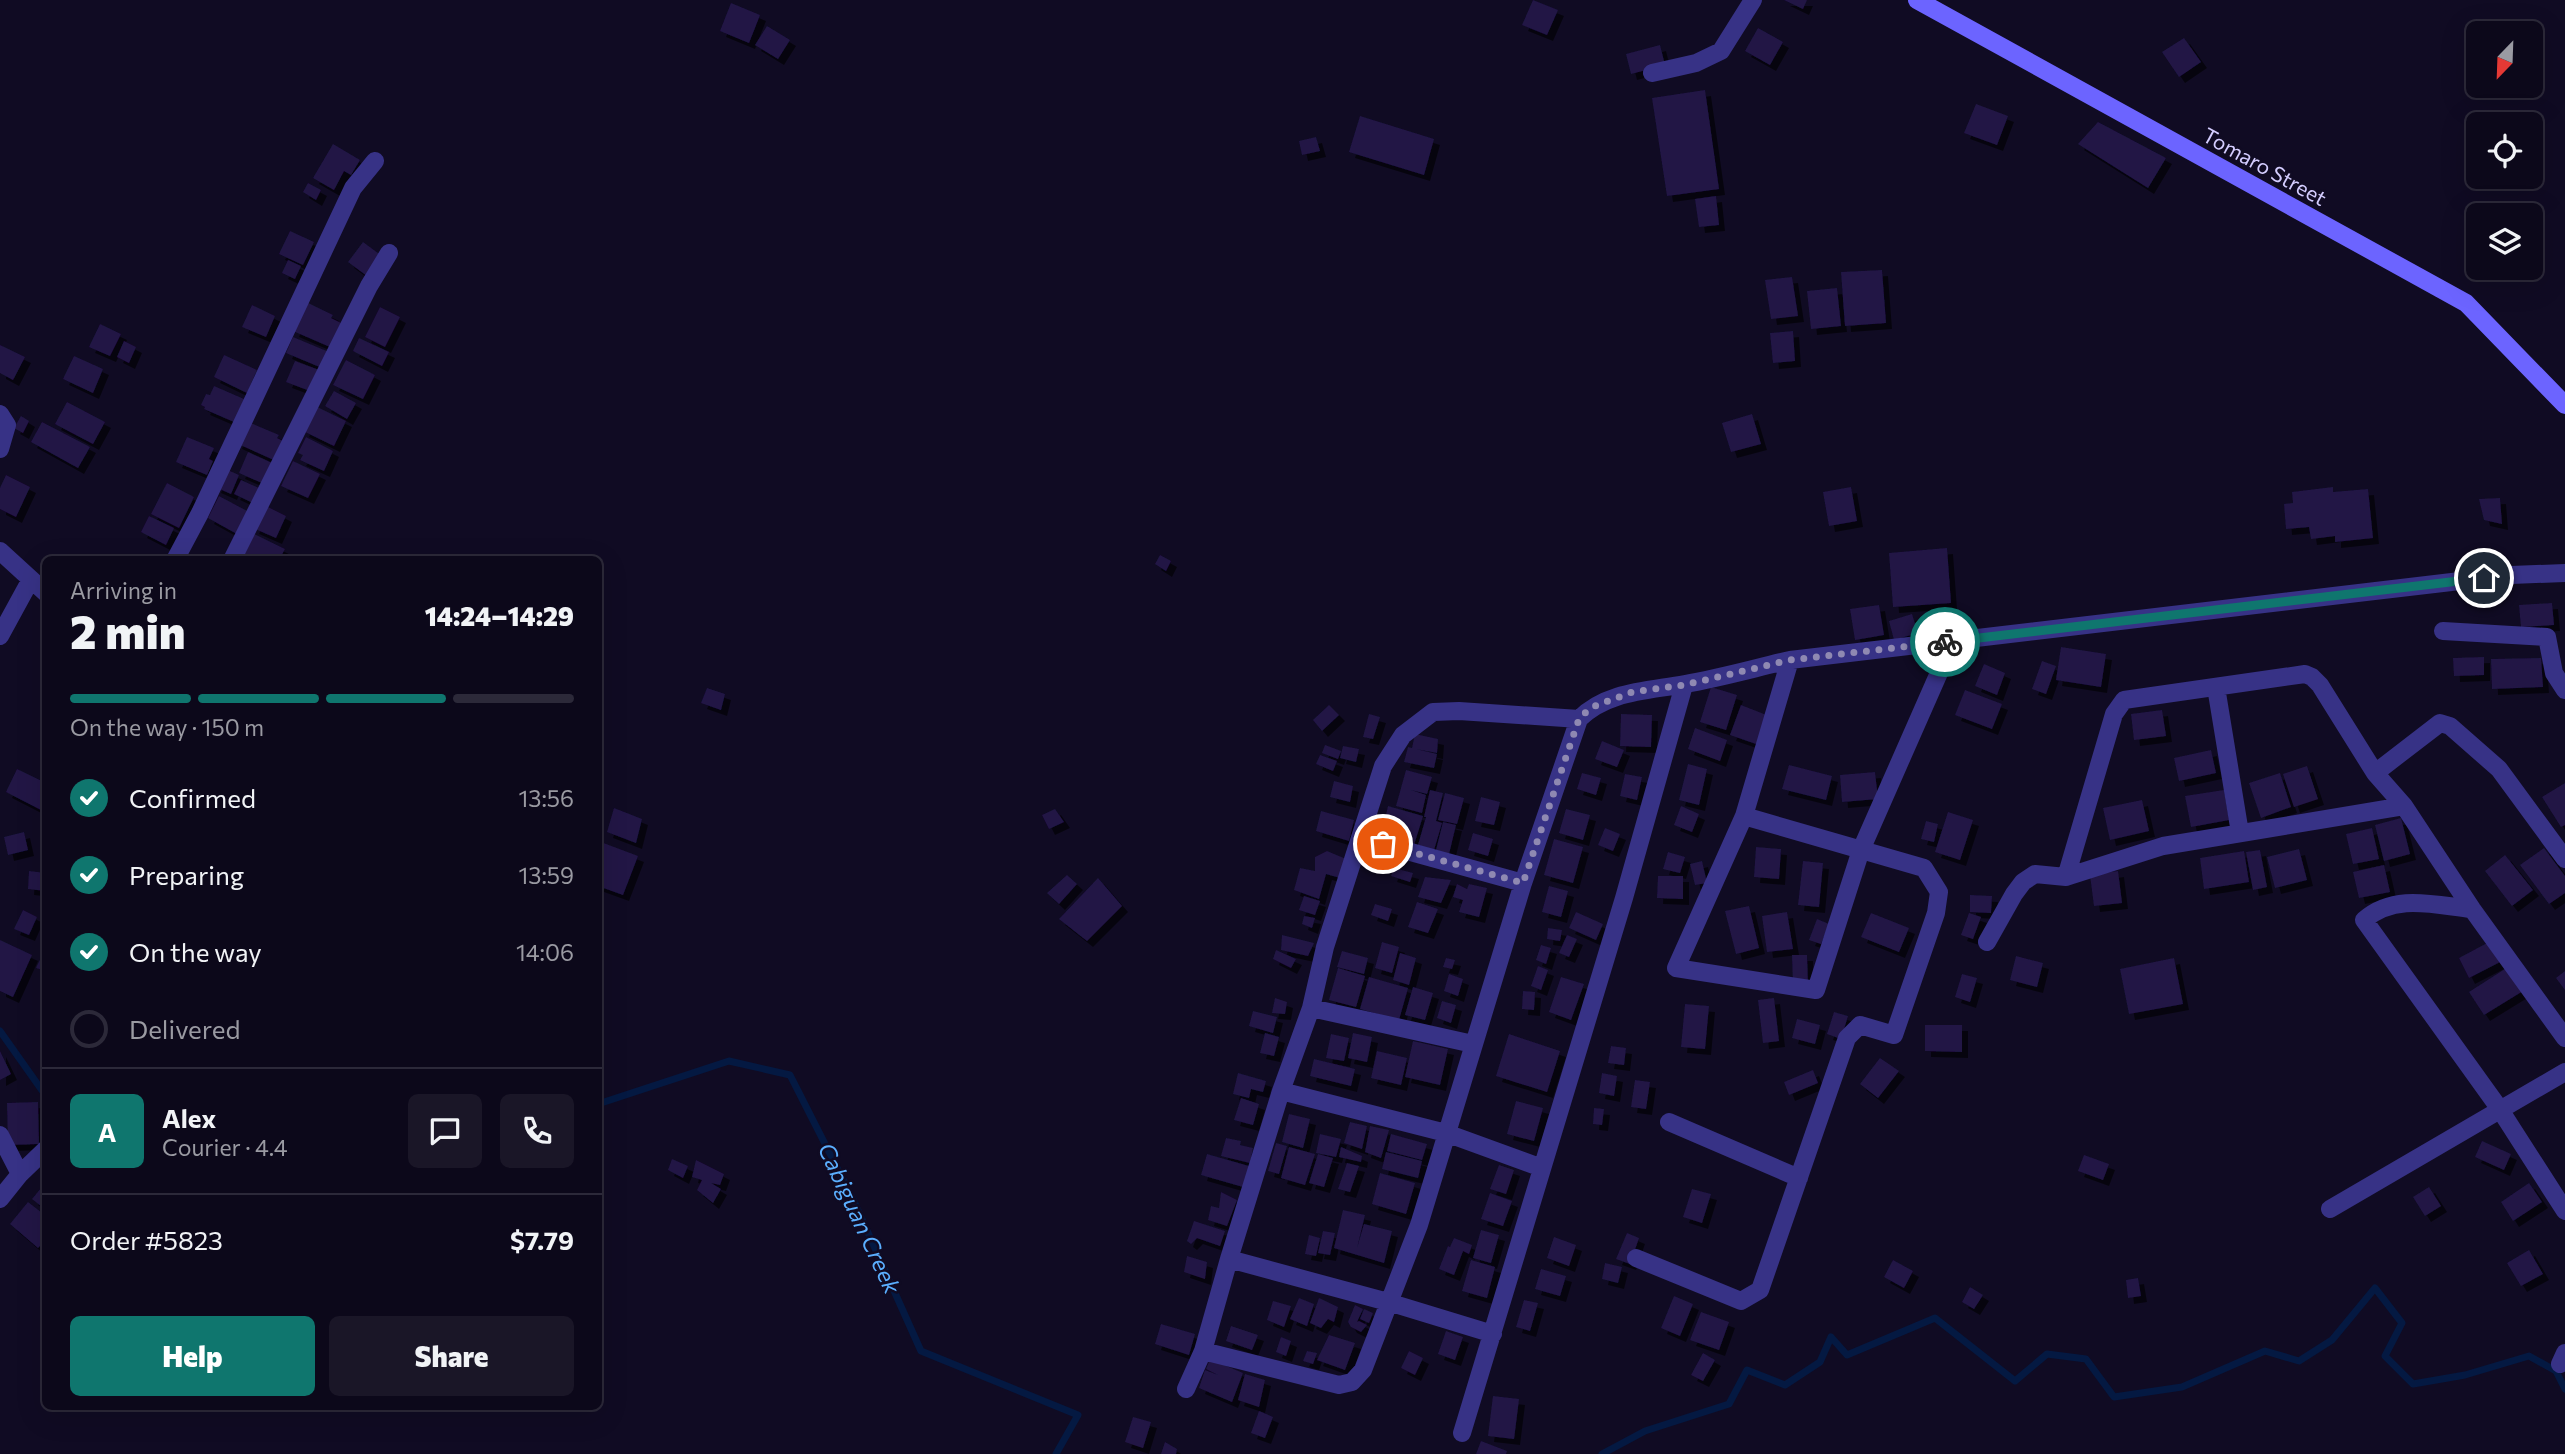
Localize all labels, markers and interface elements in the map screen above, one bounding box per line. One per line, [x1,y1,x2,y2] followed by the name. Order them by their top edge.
[2466,21,2543,98] north arrow
[2466,21,2543,280] map controls
[2466,112,2543,189] button: locate
[2199,122,2331,210] street label: Tomaro Street
[2466,203,2543,280] button: layers
[2454,548,2514,608] pin
[2465,559,2503,597] icon: home
[70,576,177,604] text: Arriving in
[425,600,574,631] text: 14:24–14:29
[70,602,186,658] text: 2 min
[1910,607,1980,677] courier
[1926,623,1964,661] icon: bike
[70,713,264,741] text: On the way · 150 m
[70,779,108,817] icon: check
[129,782,256,813] text: Confirmed
[518,784,574,812] text: 13:56
[1353,814,1413,874] pin
[1364,825,1402,863] icon: bag
[70,856,108,894] icon: check
[129,859,244,890] text: Preparing
[518,861,574,889] text: 13:59
[70,933,108,971] icon: check
[129,936,262,967] text: On the way
[516,938,574,966] text: 14:06
[129,1013,240,1044] text: Delivered
[408,1094,482,1168] button: chat
[500,1094,574,1168] button: phone
[162,1102,216,1133] text: Alex
[98,1116,116,1147] text: A
[162,1133,288,1161] text: Courier · 4.4
[813,1138,907,1298] water label: Cabiguan Creek
[70,1224,223,1255] text: Order #5823
[510,1224,574,1255] text: $7.79
[70,1316,315,1396] button: Help
[329,1316,574,1396] button: Share

